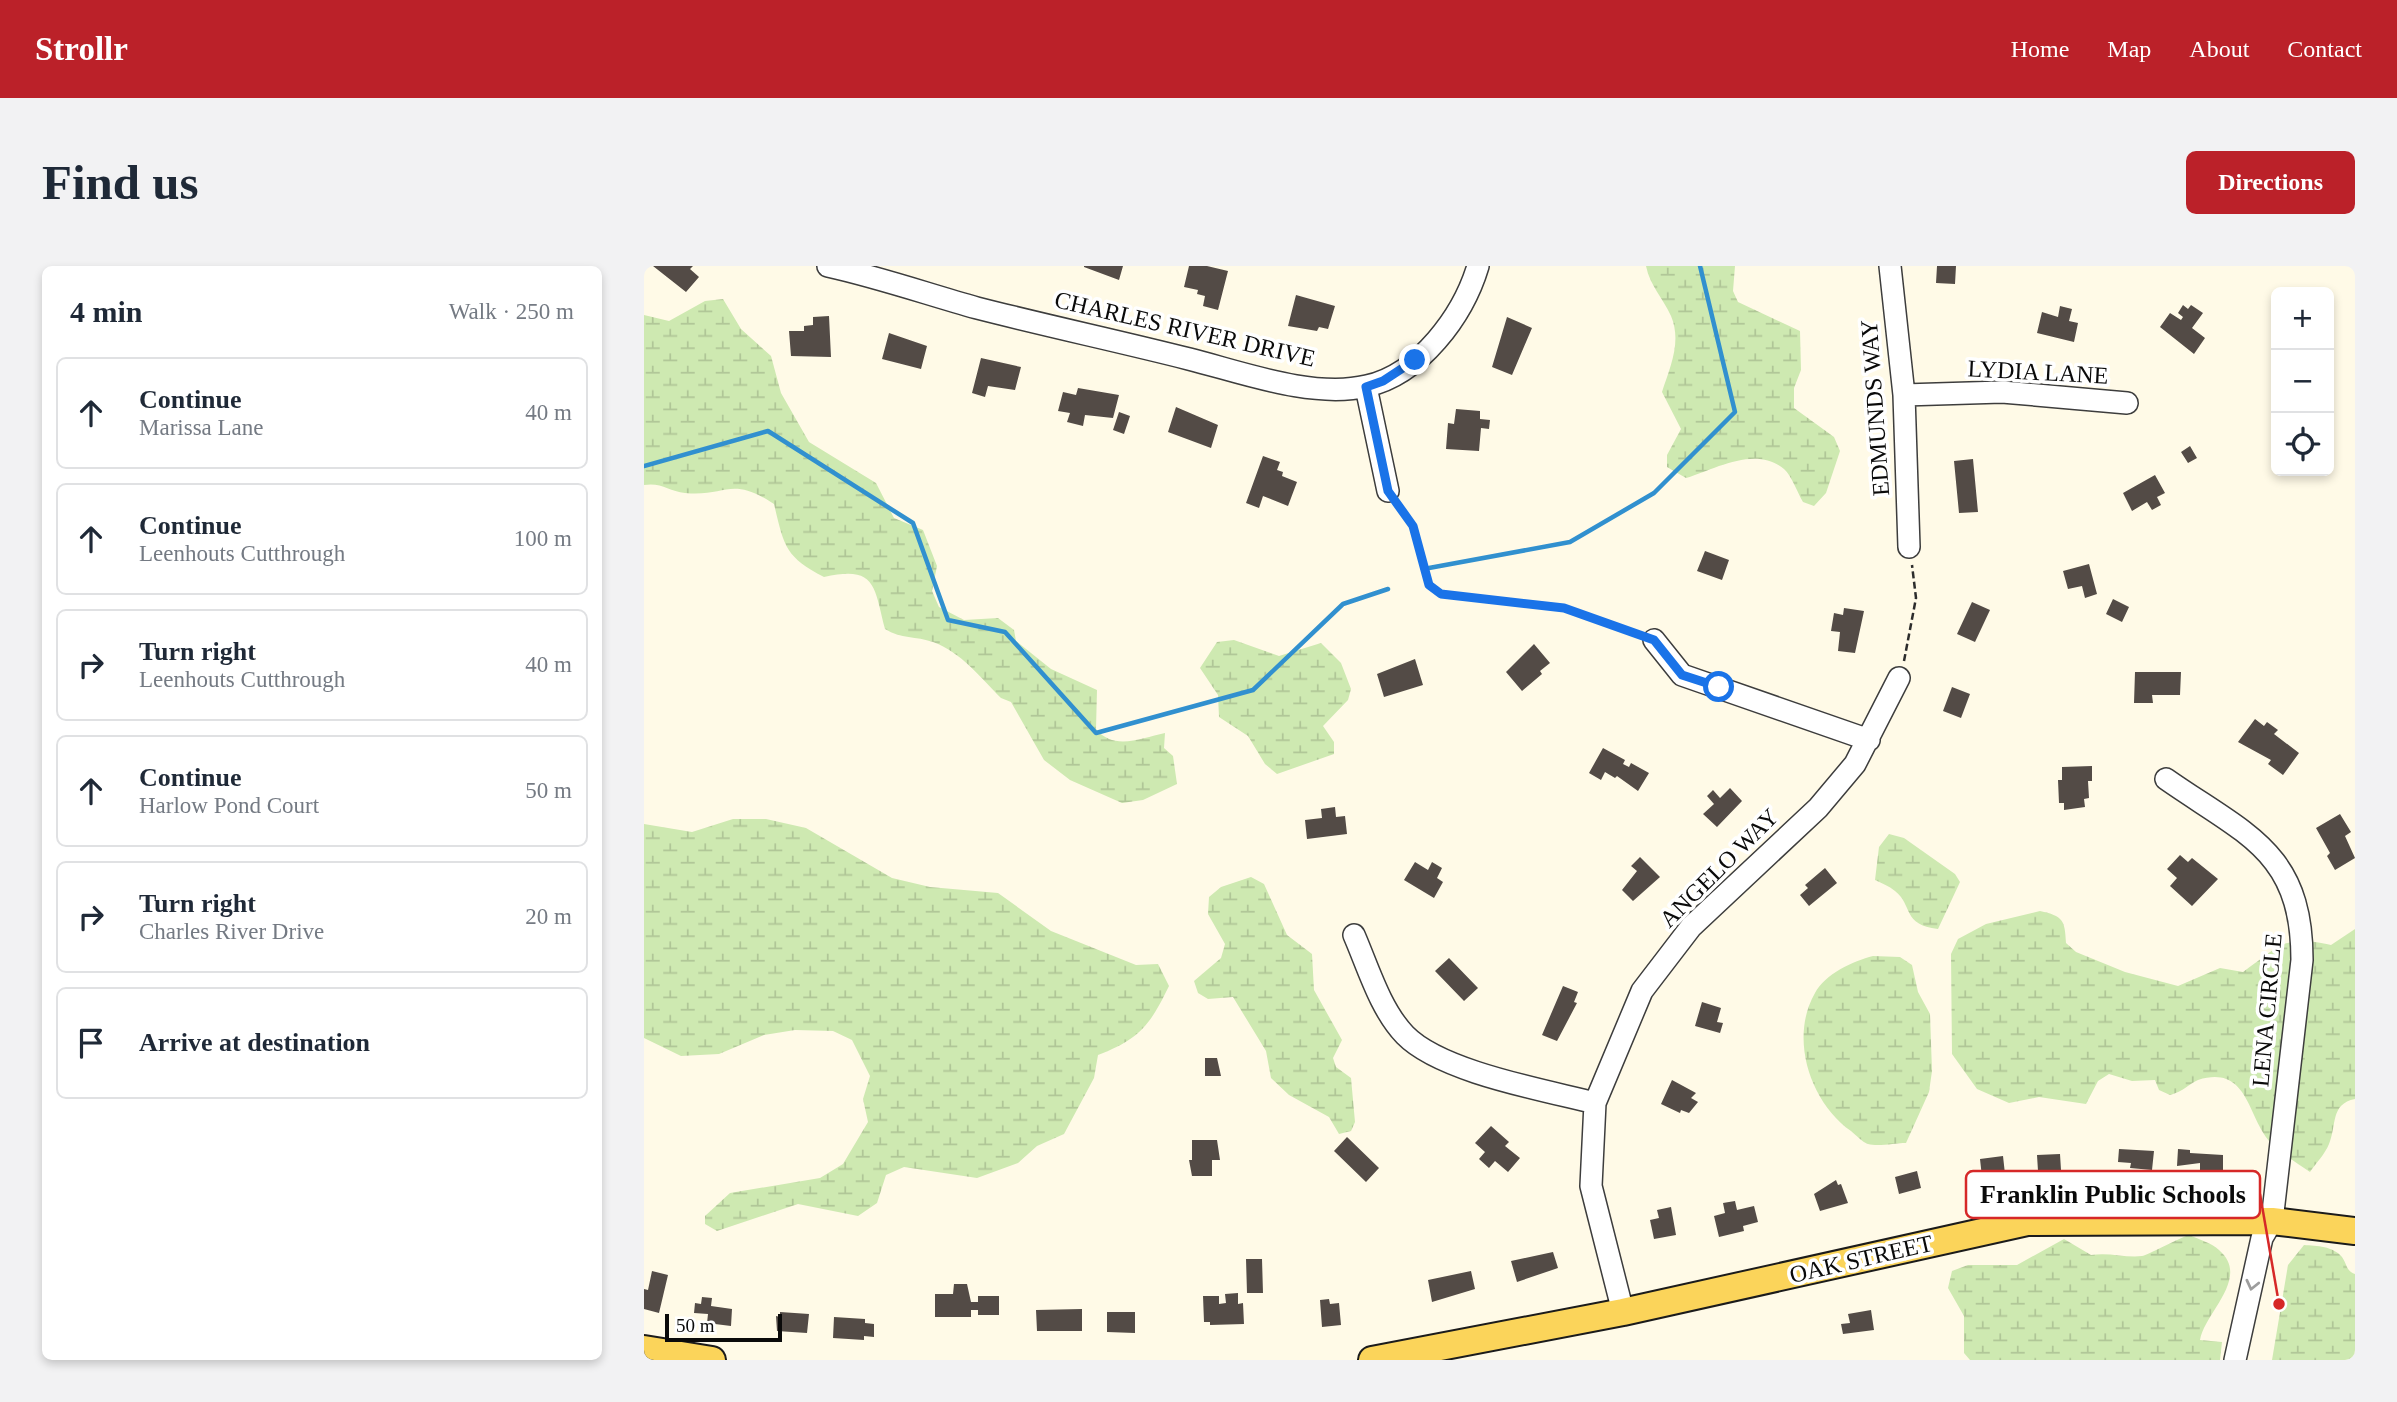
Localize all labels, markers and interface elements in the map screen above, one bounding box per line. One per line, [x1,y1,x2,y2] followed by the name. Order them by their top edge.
[35,31,128,67] text: Strollr
[2011,36,2069,62] text: Home
[2107,36,2151,62] text: Map
[2189,36,2249,62] text: About
[2287,36,2362,62] text: Contact
[2186,151,2355,214] button: Directions
[42,155,199,210] text: Find us
[1052,286,1318,372] street label: CHARLES RIVER DRIVE
[2271,287,2334,476] map controls
[2271,287,2334,350] button: +
[70,295,143,328] text: 4 min
[449,299,574,324] text: Walk · 250 m
[1856,319,1894,497] street label: EDMUNDS WAY
[1399,344,1430,375] route end
[2271,350,2334,413] button: −
[1967,355,2109,389] street label: LYDIA LANE
[139,385,242,414] text: Continue
[72,394,110,432] icon: ahead
[525,400,572,425] text: 40 m
[2271,413,2334,476] button: locate
[139,415,264,440] text: Marissa Lane
[139,511,242,540] text: Continue
[72,520,110,558] icon: ahead
[514,526,572,551] text: 100 m
[139,541,345,566] text: Leenhouts Cutthrough
[139,637,256,666] text: Turn right
[72,646,110,684] icon: right
[525,652,572,677] text: 40 m
[139,667,345,692] text: Leenhouts Cutthrough
[1703,671,1734,702] route start
[139,763,242,792] text: Continue
[72,772,110,810] icon: ahead
[525,778,572,803] text: 50 m
[139,793,319,818] text: Harlow Pond Court
[1654,803,1784,933] street label: ANGELO WAY
[139,889,256,918] text: Turn right
[72,898,110,936] icon: right
[525,904,572,929] text: 20 m
[139,919,324,944] text: Charles River Drive
[2247,932,2287,1088] street label: LENA CIRCLE
[72,1024,110,1062] icon: arrive
[139,1028,370,1057] text: Arrive at destination
[1966,1171,2260,1218] callout: Franklin Public Schools
[1980,1180,2246,1209] text: Franklin Public Schools
[1787,1230,1935,1288] street label: OAK STREET
[2246,1279,2260,1291] one-way arrow
[665,1311,782,1343] scale bar
[676,1315,715,1336] text: 50 m

